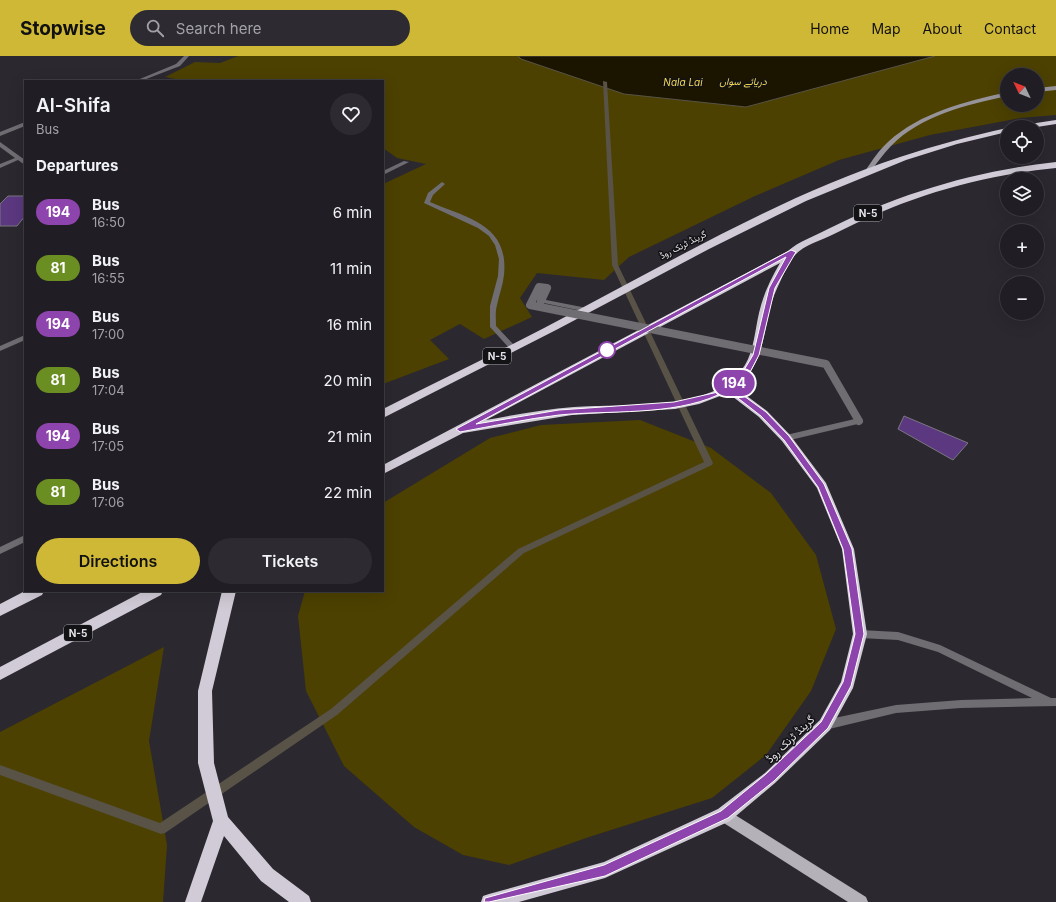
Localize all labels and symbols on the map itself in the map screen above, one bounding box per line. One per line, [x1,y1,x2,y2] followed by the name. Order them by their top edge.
[1000,68,1044,112] north arrow
[719,75,767,88] water label: دریائے سواں
[663,76,703,88] water label: Nala Lai
[854,205,882,221] road number: N-5
[658,228,708,262] street label: گرینڈ ٹرنک روڈ
[598,341,616,359] unlabelled marker
[483,348,511,364] road number: N-5
[711,370,757,396] line badge: 194
[64,625,92,641] road number: N-5
[763,712,817,766] street label: گرینڈ ٹرنک روڈ

